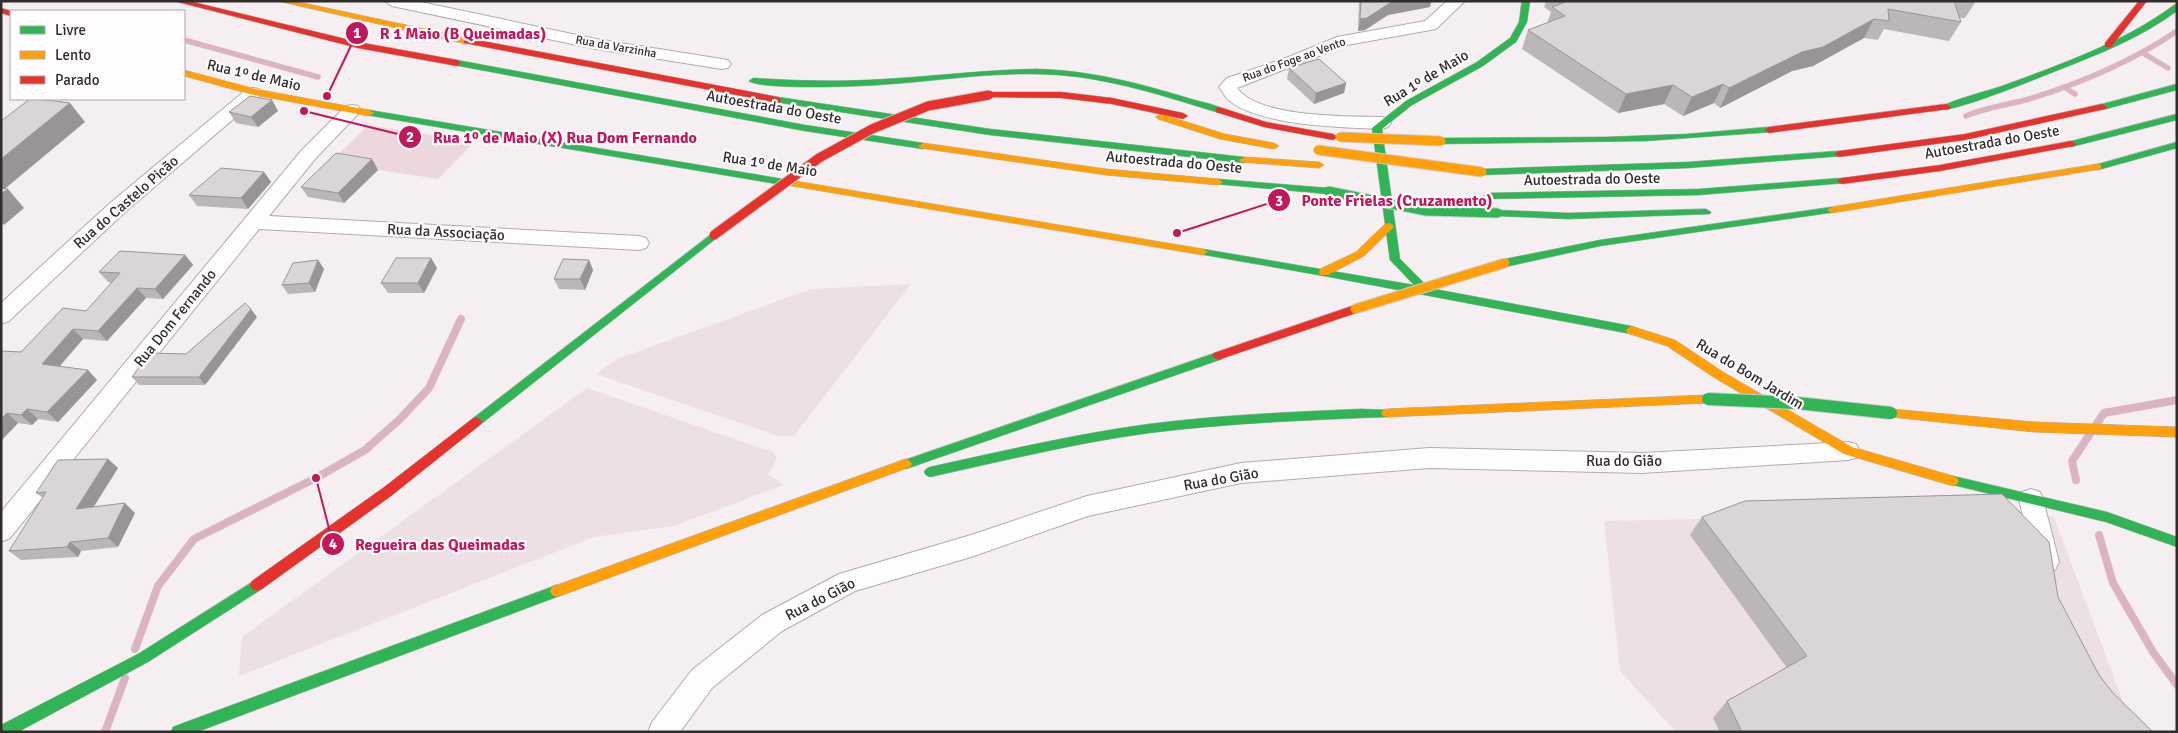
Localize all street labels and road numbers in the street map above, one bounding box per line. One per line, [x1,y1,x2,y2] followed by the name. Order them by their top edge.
[574,32,658,62] street label: Rua da Varzinha
[1240,34,1348,86] street label: Rua do Foge ao Vento
[1380,46,1472,110] street label: Rua 1º de Maio
[205,55,303,95] street label: Rua 1º de Maio
[705,86,843,128] street label: Autoestrada do Oeste
[1923,121,2061,163] street label: Autoestrada do Oeste
[1105,147,1243,177] street label: Autoestrada do Oeste
[721,148,819,180] street label: Rua 1º de Maio
[70,151,182,252] street label: Rua do Castelo Picão
[1523,169,1661,189] street label: Autoestrada do Oeste
[387,220,506,244] street label: Rua da Associação
[130,265,220,371] street label: Rua Dom Fernando
[1693,335,1807,413] street label: Rua do Bom Jardim
[1586,452,1662,470] street label: Rua do Gião
[1182,464,1260,494] street label: Rua do Gião
[782,574,858,624] street label: Rua do Gião

